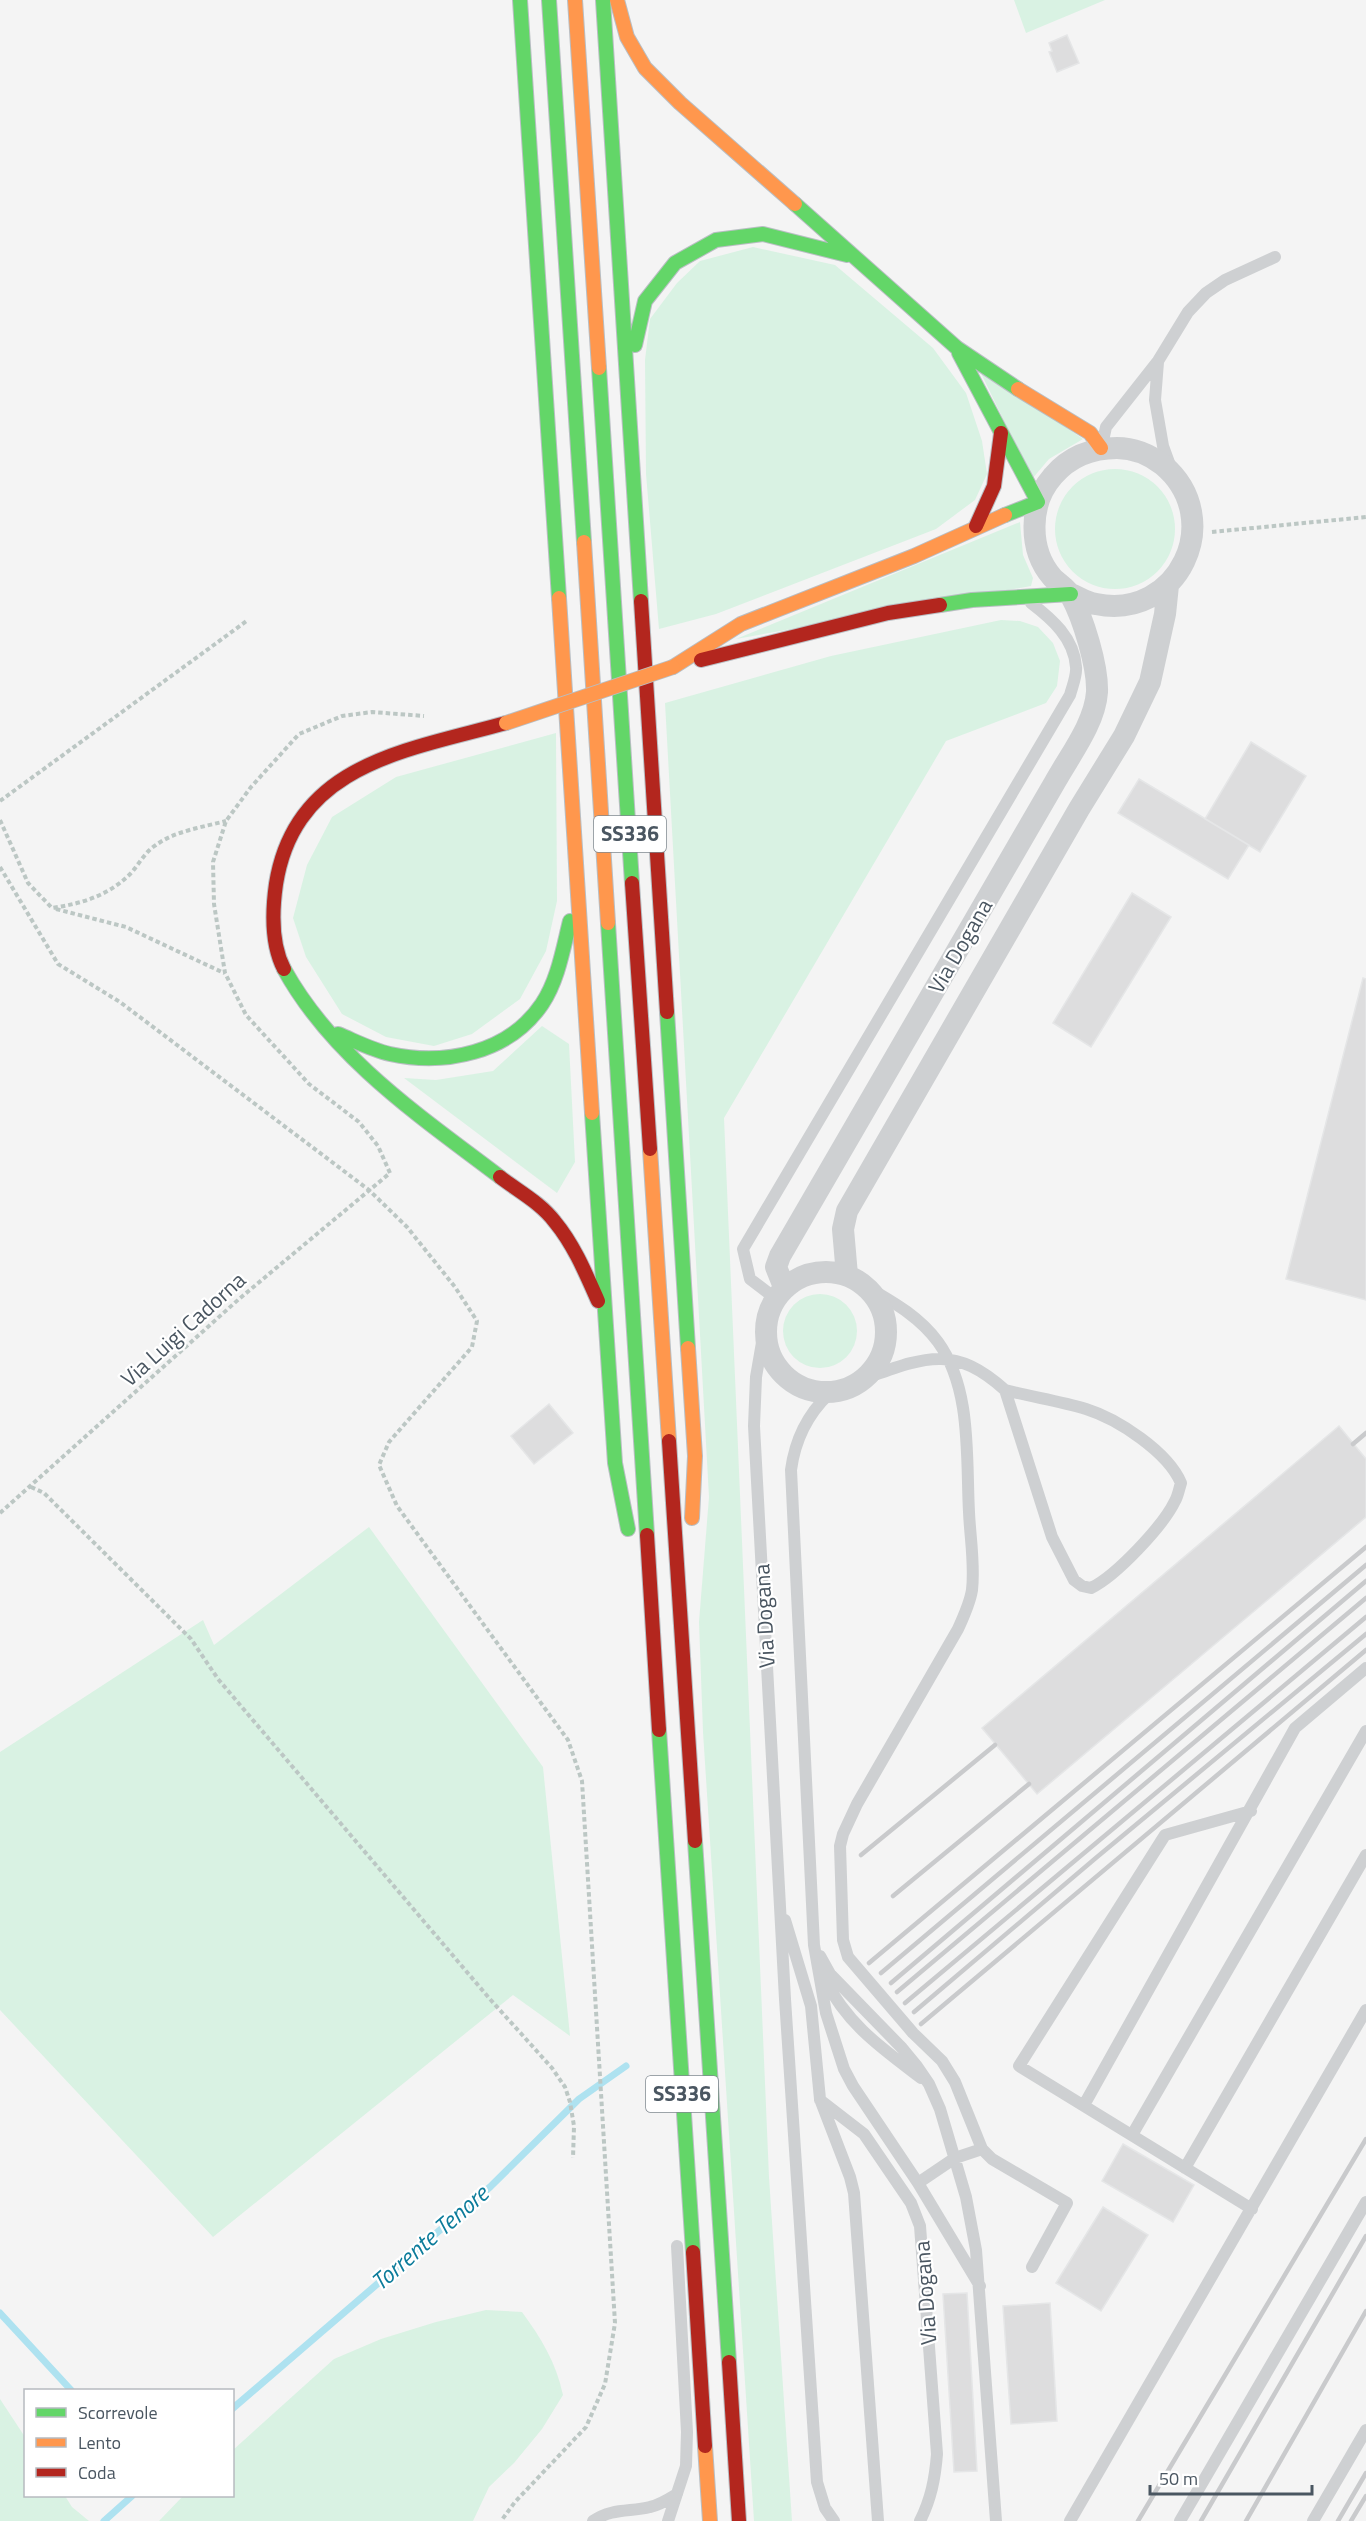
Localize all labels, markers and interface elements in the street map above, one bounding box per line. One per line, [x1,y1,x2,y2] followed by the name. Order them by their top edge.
[594,816,666,852] road number: SS336
[919,892,1001,1000] street label: Via Dogana
[113,1263,253,1395] street label: Via Luigi Cadorna
[744,1563,784,1669] street label: Via Dogana
[646,2076,718,2112] road number: SS336
[363,2175,498,2299] water label: Torrente Tenore
[904,2240,946,2346] street label: Via Dogana
[24,2389,234,2497] legend
[78,2399,157,2426] text: Scorrevole
[78,2429,121,2456] text: Lento
[1150,2458,1312,2496] scale bar
[78,2459,116,2486] text: Coda
[1159,2465,1198,2492] text: 50 m

